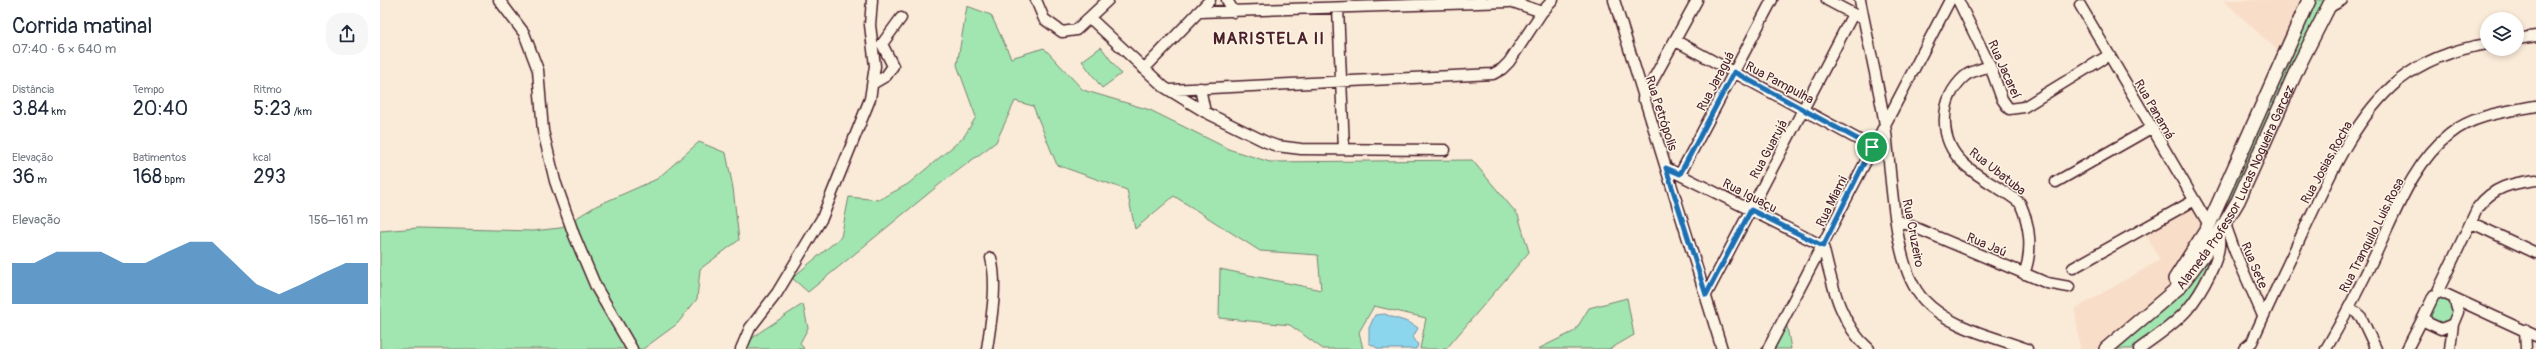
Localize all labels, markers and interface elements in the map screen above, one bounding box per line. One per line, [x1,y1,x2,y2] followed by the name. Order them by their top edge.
[12,12,152,40] text: Corrida matinal
[2480,12,2524,56] map controls
[2480,12,2524,56] button: layers
[326,13,368,55] button: share
[1213,28,1325,49] district label: MARISTELA II
[1984,38,2024,101] street label: Rua Jacareí
[12,41,116,57] text: 07:40 · 6 × 640 m
[1694,49,1738,114] street label: Rua Jaraguá
[1743,58,1816,108] street label: Rua Pampulha
[1641,74,1681,153] street label: Rua Petrópolis
[2131,77,2178,142] street label: Rua Panamá
[2173,82,2298,293] street label: Alameda Professor Lucas Nogueira Garcez
[12,83,54,96] text: Distância
[133,83,164,96] text: Tempo
[253,83,282,96] text: Ritmo
[12,96,49,121] text: 3.84
[133,96,188,121] text: 20:40
[253,96,291,121] text: 5:23
[49,105,66,118] text: km
[291,105,312,118] text: /km
[1747,117,1791,182] street label: Rua Guarujá
[2298,118,2356,207] street label: Rua Josias Rocha
[1855,130,1889,164] pin
[1861,136,1883,158] icon: arrive
[1966,145,2029,199] street label: Rua Ubatuba
[12,151,53,164] text: Elevação
[133,151,186,164] text: Batimentos
[253,151,271,164] text: kcal
[12,164,35,189] text: 36
[133,164,162,189] text: 168
[253,164,286,189] text: 293
[35,173,47,186] text: m
[162,173,185,186] text: bpm
[1813,173,1851,229] street label: Rua Miami
[1720,175,1779,216] street label: Rua Iguaçu
[2336,175,2408,295] street label: Rua Tranquilo Luis Rosa
[1899,198,1927,269] street label: Rua Cruzeiro
[12,212,61,228] text: Elevação
[309,212,368,228] text: 156–161 m
[1964,229,2009,260] street label: Rua Jaú
[2237,240,2271,291] street label: Rua Sete

